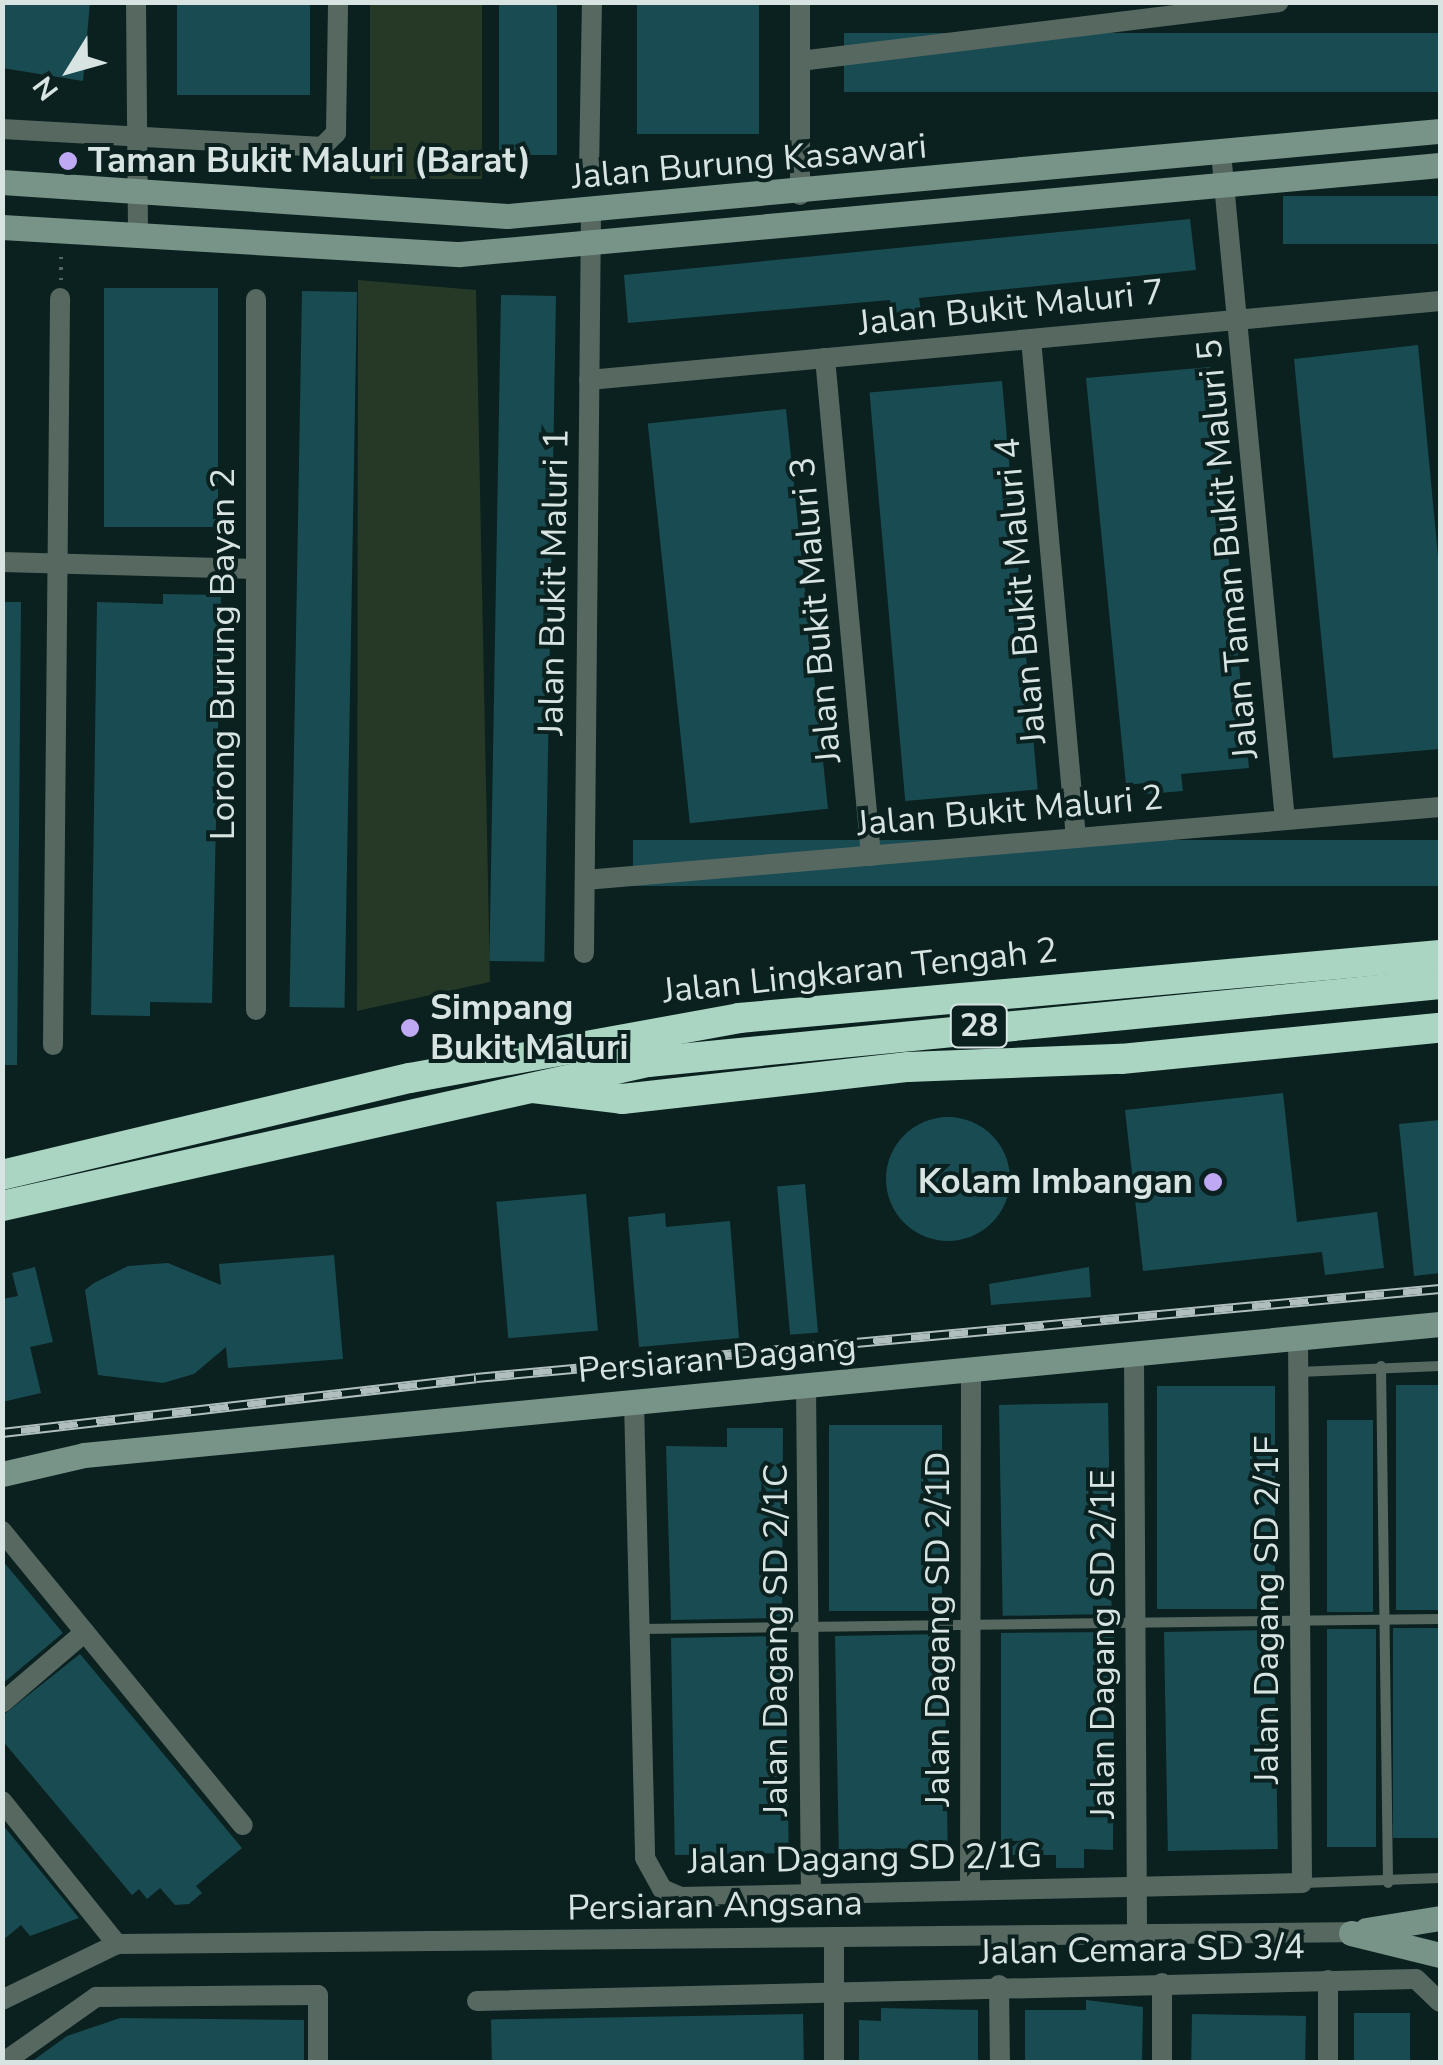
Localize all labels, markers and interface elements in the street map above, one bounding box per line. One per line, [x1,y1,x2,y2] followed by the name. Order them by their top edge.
[20,20,120,120] north arrow
[25,68,68,108] text: N
[570,126,928,198] street label: Jalan Burung Kasawari
[88,140,531,182] place label: Taman Bukit Maluri (Barat)
[57,150,79,172] marker: Taman Bukit Maluri (Barat)
[856,271,1166,345] street label: Jalan Bukit Maluri 7
[1189,337,1267,761] street label: Jalan Taman Bukit Maluri 5
[530,428,578,736] street label: Jalan Bukit Maluri 1
[987,436,1055,746] street label: Jalan Bukit Maluri 4
[782,455,850,765] street label: Jalan Bukit Maluri 3
[202,468,244,840] street label: Lorong Burung Bayan 2
[855,777,1165,845] street label: Jalan Bukit Maluri 2
[661,929,1059,1013] street label: Jalan Lingkaran Tengah 2
[430,987,629,1069] place label: Simpang Bukit Maluri
[949,999,1009,1053] road number: 28
[399,1017,421,1039] marker: Simpang Bukit Maluri
[918,1161,1193,1203] place label: Kolam Imbangan
[1202,1171,1224,1193] marker: Kolam Imbangan
[576,1326,858,1392] street label: Persiaran Dagang
[1246,1436,1288,1784] street label: Jalan Dagang SD 2/1F
[917,1451,959,1807] street label: Jalan Dagang SD 2/1D
[755,1464,797,1816] street label: Jalan Dagang SD 2/1C
[1082,1469,1124,1819] street label: Jalan Dagang SD 2/1E
[687,1835,1043,1883] street label: Jalan Dagang SD 2/1G
[567,1882,863,1930] street label: Persiaran Angsana
[979,1926,1305,1974] street label: Jalan Cemara SD 3/4

